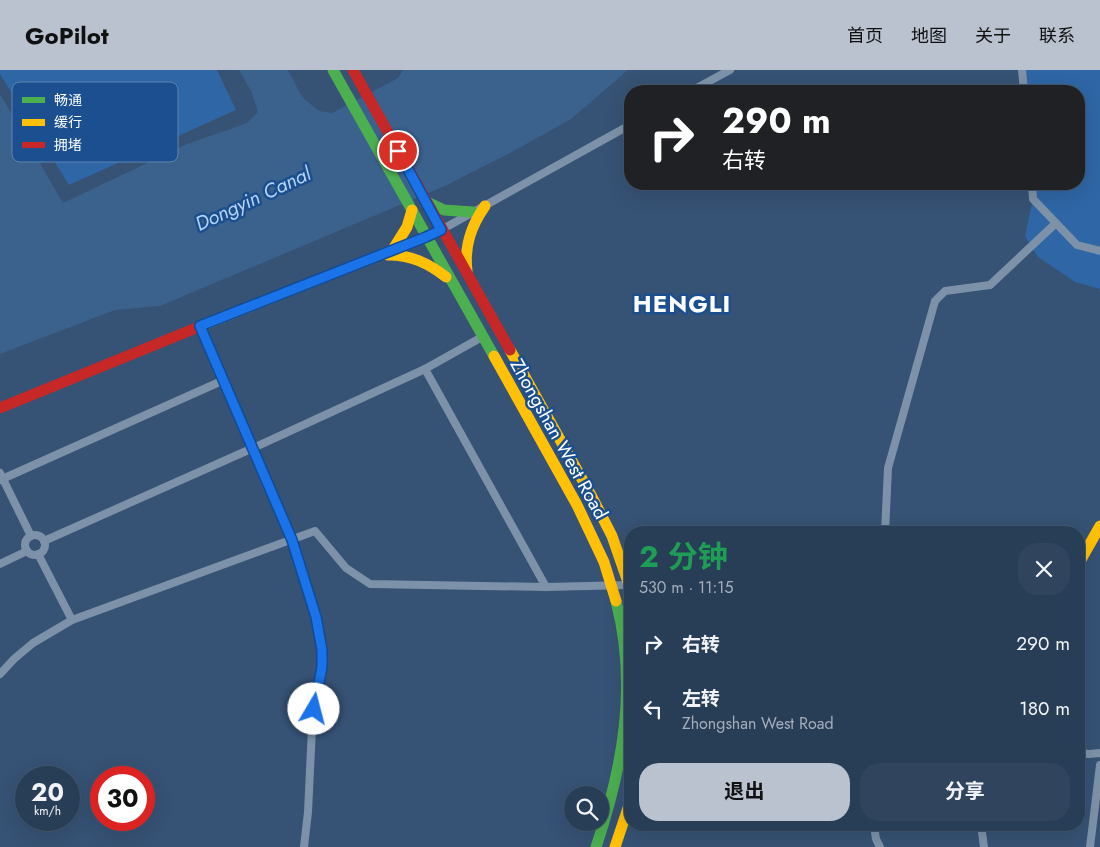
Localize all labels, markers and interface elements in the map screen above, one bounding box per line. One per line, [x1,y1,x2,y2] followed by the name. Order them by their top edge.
[25,18,109,53] text: GoPilot
[847,23,883,49] text: 首页
[911,23,947,49] text: 地图
[975,23,1011,49] text: 关于
[1039,23,1075,49] text: 联系
[12,82,178,162] legend
[54,90,82,110] text: 畅通
[722,96,831,146] text: 290 m
[639,105,704,170] icon: right
[54,112,82,132] text: 缓行
[377,130,419,172] pin
[54,135,82,155] text: 拥堵
[384,137,412,165] icon: arrive
[722,144,766,176] text: 右转
[190,159,317,239] water label: Dongyin Canal
[633,286,731,321] district label: HENGLI
[504,354,614,524] street label: Zhongshan West Road
[639,535,728,578] text: 2 分钟
[1018,543,1070,595] button: close
[639,576,733,599] text: 530 m · 11:15
[639,630,667,658] icon: right
[1016,630,1070,657] text: 290 m
[682,631,720,658] text: 右转
[287,682,339,734] position arrow
[682,685,720,712] text: 左转
[639,695,667,723] icon: left
[1019,695,1070,722] text: 180 m
[682,712,834,735] text: Zhongshan West Road
[639,763,850,821] button: 退出
[860,763,1070,821] button: 分享
[90,766,155,831] speed limit sign: 30
[31,774,64,810] text: 20
[564,786,609,831] map controls
[564,786,609,831] button: search
[34,802,61,820] text: km/h

